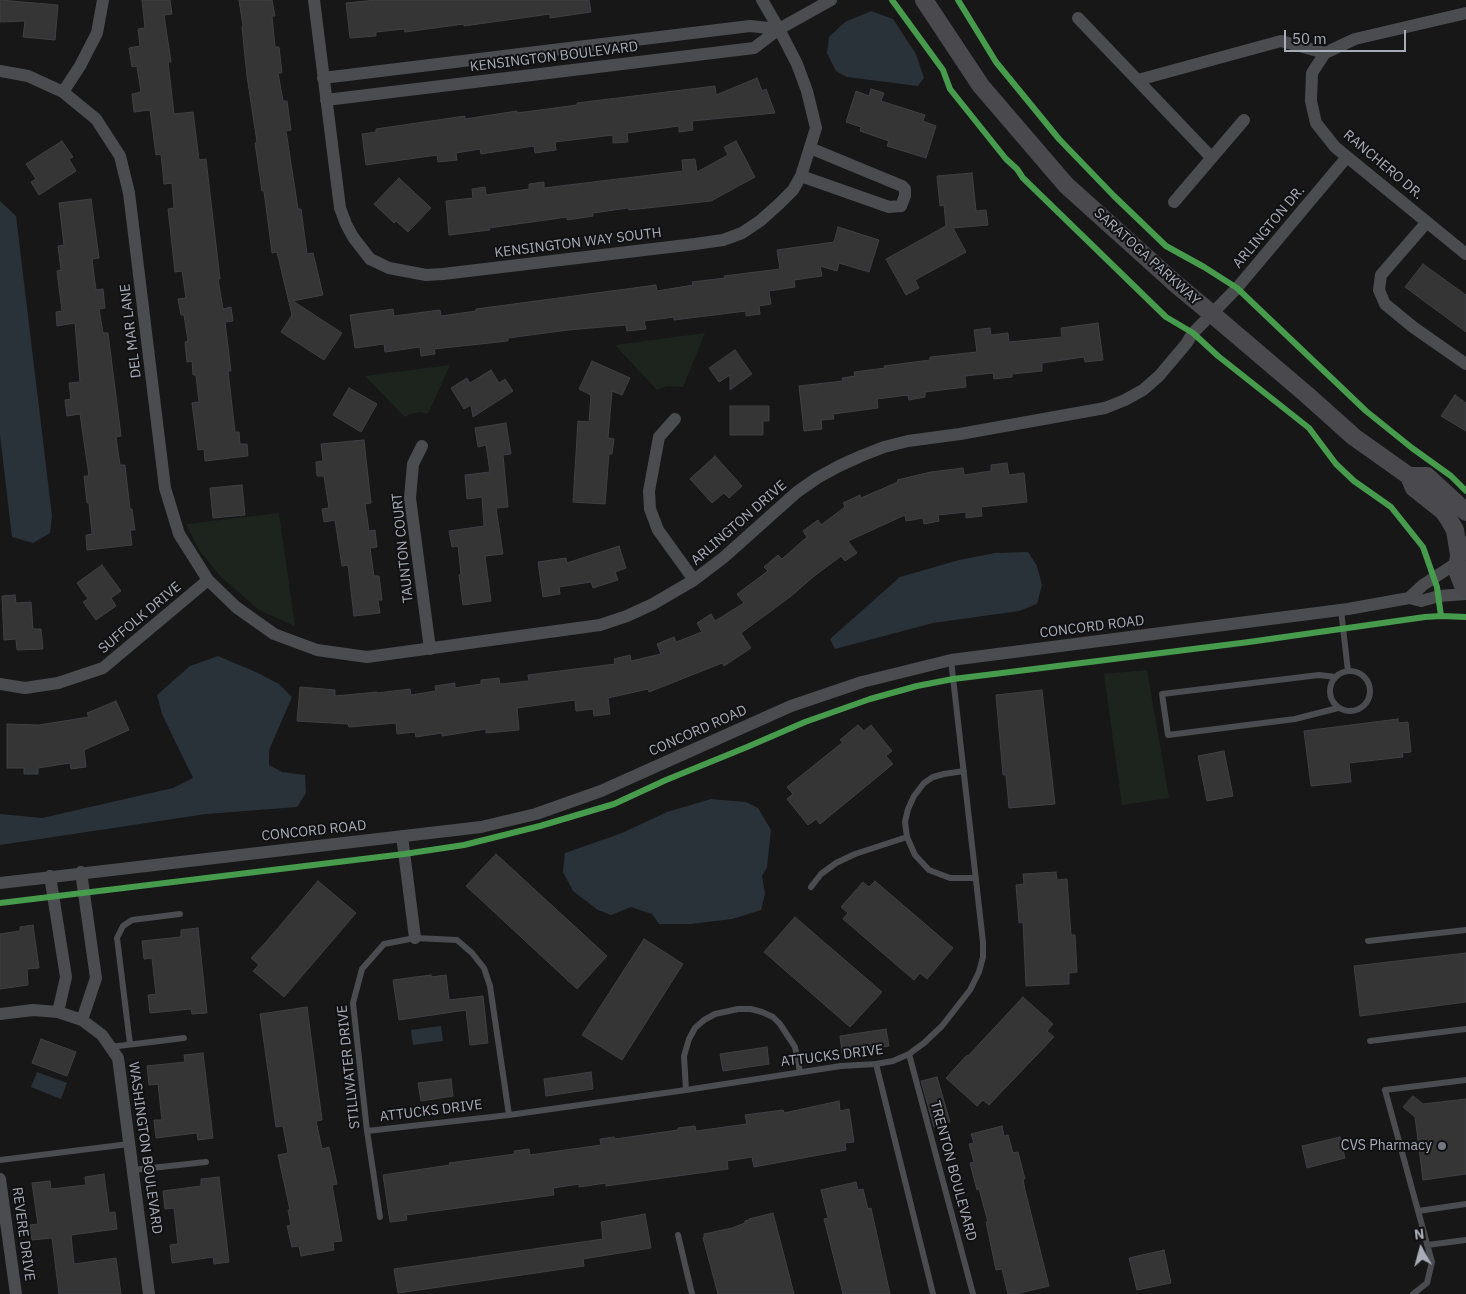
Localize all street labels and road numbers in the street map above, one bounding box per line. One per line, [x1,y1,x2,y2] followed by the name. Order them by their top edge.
[469,38,639,76] street label: KENSINGTON BOULEVARD
[1340,127,1426,203] street label: RANCHERO DR.
[1230,182,1308,272] street label: ARLINGTON DR.
[1090,205,1204,309] street label: SARATOGA PARKWAY
[493,224,663,262] street label: KENSINGTON WAY SOUTH
[117,283,145,379] street label: DEL MAR LANE
[688,477,790,569] street label: ARLINGTON DRIVE
[389,492,417,604] street label: TAUNTON COURT
[95,579,185,657] street label: SUFFOLK DRIVE
[1039,612,1145,642] street label: CONCORD ROAD
[646,702,750,760] street label: CONCORD ROAD
[261,817,367,845] street label: CONCORD ROAD
[334,1004,364,1130] street label: STILLWATER DRIVE
[780,1041,884,1071] street label: ATTUCKS DRIVE
[125,1061,165,1235] street label: WASHINGTON BOULEVARD
[379,1096,483,1126] street label: ATTUCKS DRIVE
[926,1099,980,1243] street label: TRENTON BOULEVARD
[8,1186,38,1282] street label: REVERE DRIVE

